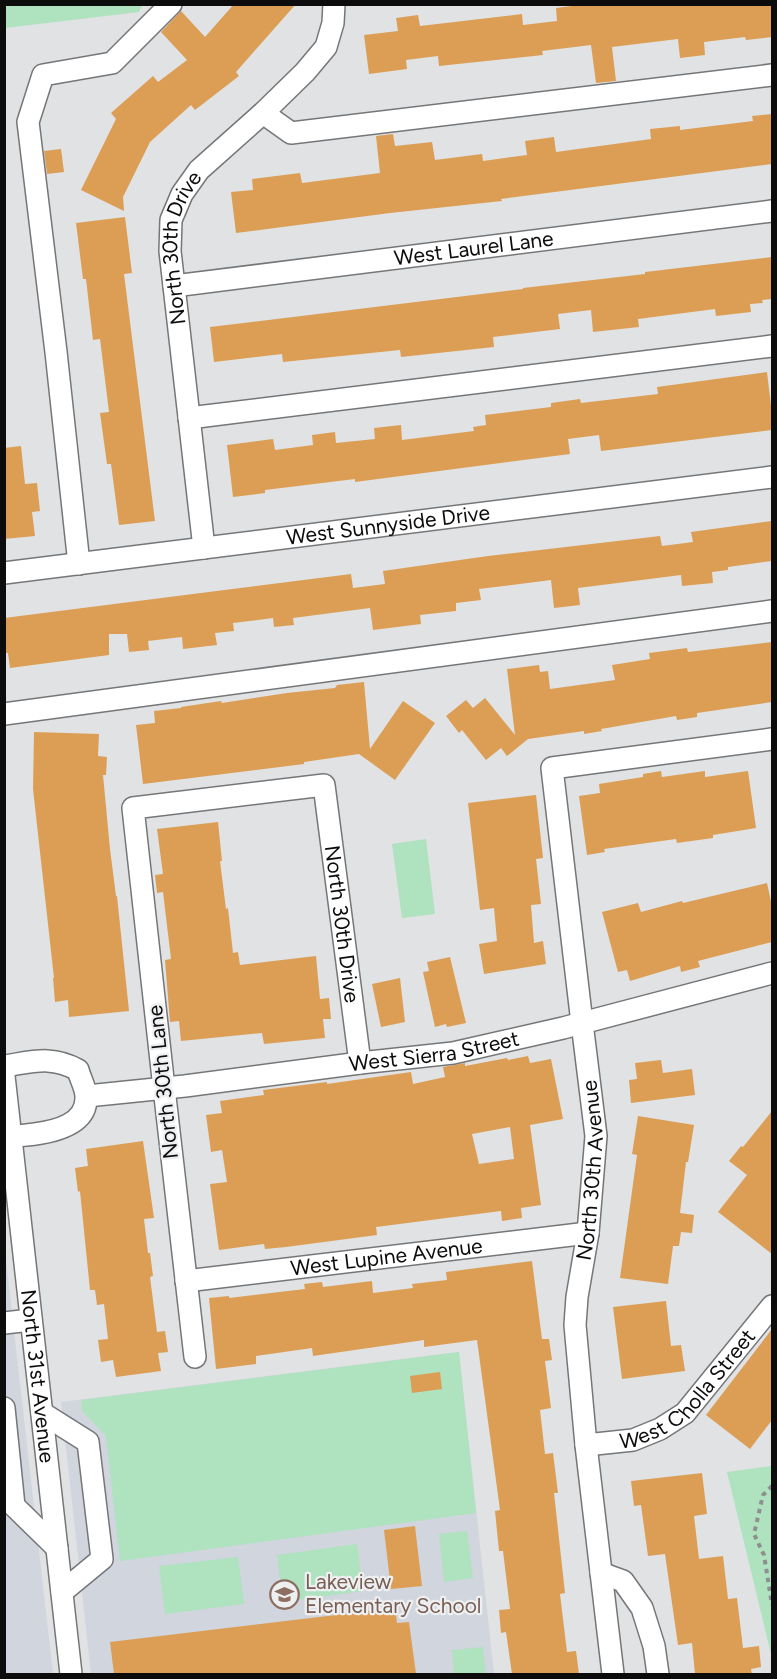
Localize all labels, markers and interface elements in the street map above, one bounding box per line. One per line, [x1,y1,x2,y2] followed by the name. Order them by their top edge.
[157,166,206,326] street label: North 30th Drive
[393,226,555,270] street label: West Laurel Lane
[285,499,491,550] street label: West Sunnyside Drive
[320,844,365,1004] street label: North 30th Drive
[142,1004,183,1160] street label: North 30th Lane
[347,1025,521,1076] street label: West Sierra Street
[570,1079,608,1262] street label: North 30th Avenue
[289,1233,484,1280] street label: West Lupine Avenue
[16,1288,60,1464] street label: North 31st Avenue
[618,1324,760,1453] street label: West Cholla Street
[305,1569,481,1618] place label: Lakeview Elementary School
[268,1578,300,1610] school or university icon: Lakeview Elementary School

